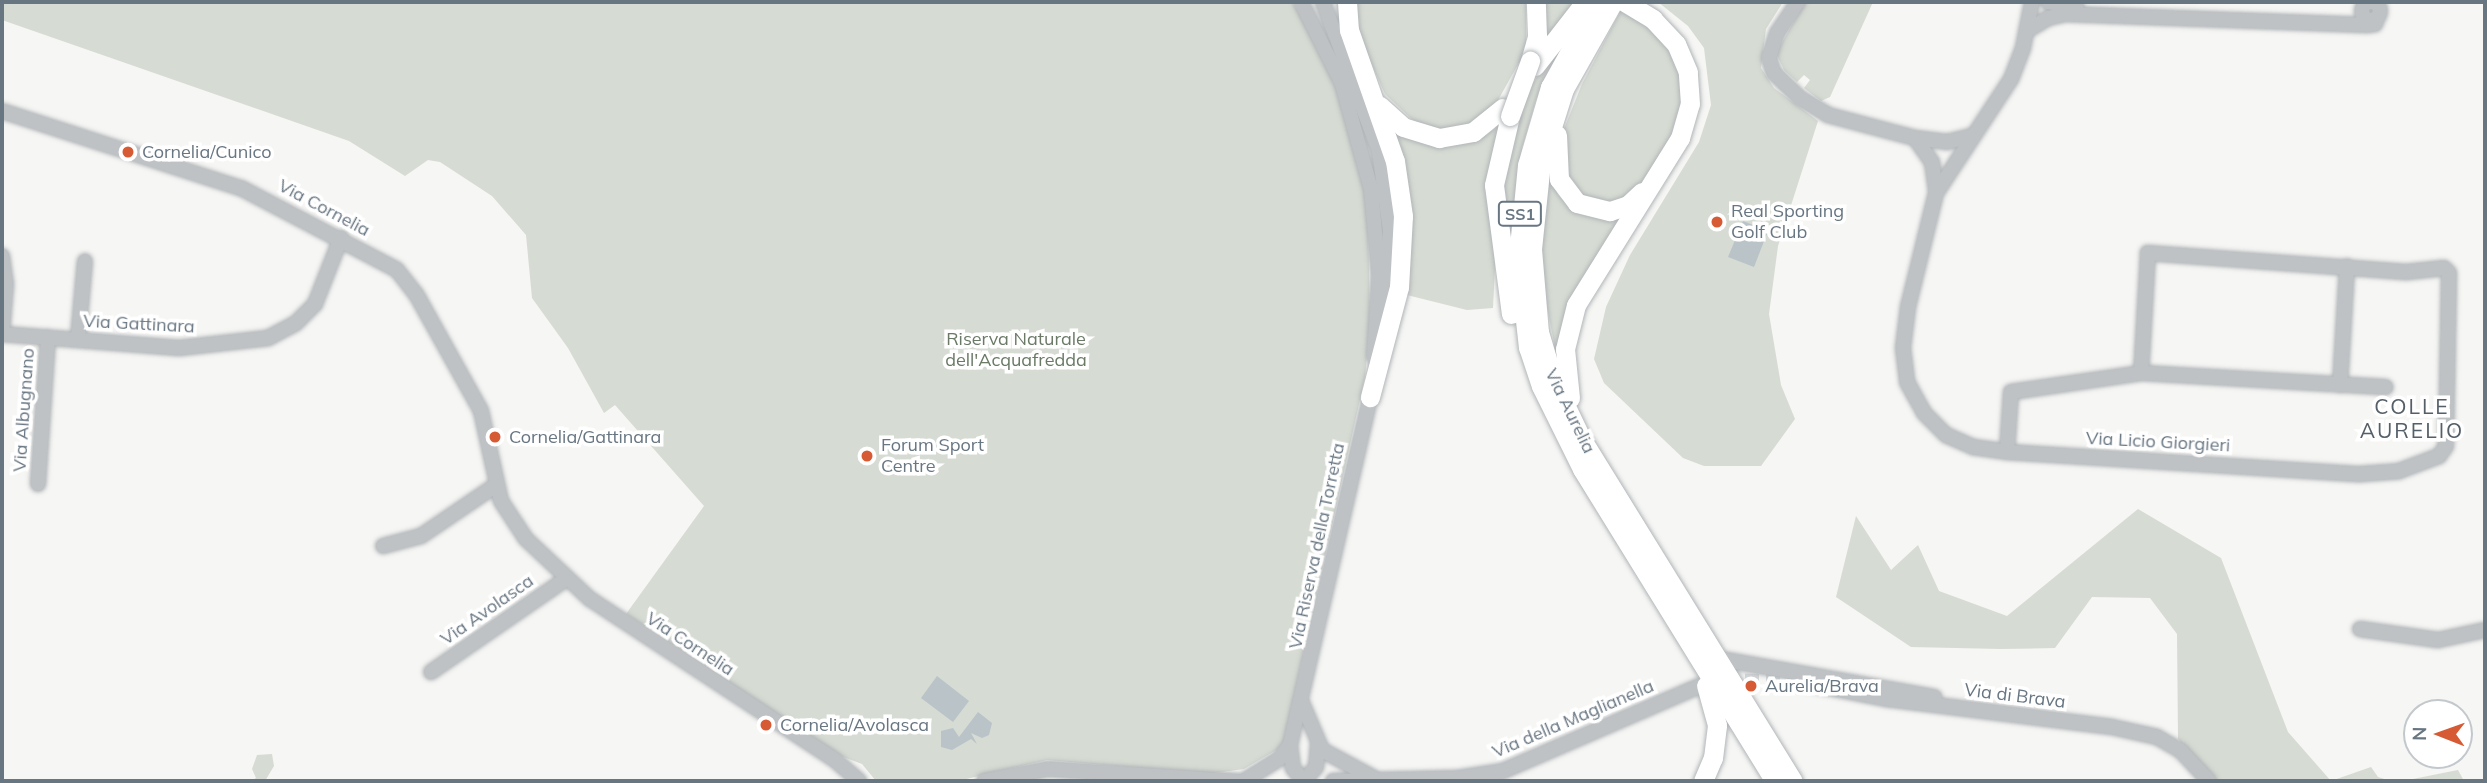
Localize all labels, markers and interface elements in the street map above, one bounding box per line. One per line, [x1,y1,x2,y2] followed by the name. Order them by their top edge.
[142,141,272,163] place label: Cornelia/Cunico
[120,144,136,160] marker: Cornelia/Cunico
[275,175,373,241] street label: Via Cornelia
[1731,201,1844,244] place label: Real Sporting Golf Club
[1497,202,1543,227] road number: SS1
[1709,214,1725,230] marker: Real Sporting Golf Club
[83,310,195,338] street label: Via Gattinara
[945,329,1087,372] park label: Riserva Naturale dell'Acquafredda
[9,347,39,473] street label: Via Albugnano
[1540,365,1600,457] street label: Via Aurelia
[2361,393,2463,443] district label: COLLE AURELIO
[509,426,661,448] place label: Cornelia/Gattinara
[2085,427,2231,457] street label: Via Licio Giorgieri
[487,429,503,445] marker: Cornelia/Gattinara
[881,435,984,478] place label: Forum Sport Centre
[1285,441,1349,651] street label: Via Riserva della Torretta
[859,448,875,464] marker: Forum Sport Centre
[436,570,538,650] street label: Via Avolasca
[642,608,738,680] street label: Via Cornelia
[1489,675,1657,763] street label: Via della Maglianella
[1765,675,1879,697] place label: Aurelia/Brava
[1743,678,1759,694] marker: Aurelia/Brava
[1963,679,2067,713] street label: Via di Brava
[2403,699,2473,769] north arrow
[780,714,929,736] place label: Cornelia/Avolasca
[758,717,774,733] marker: Cornelia/Avolasca
[2407,726,2431,741] text: N

